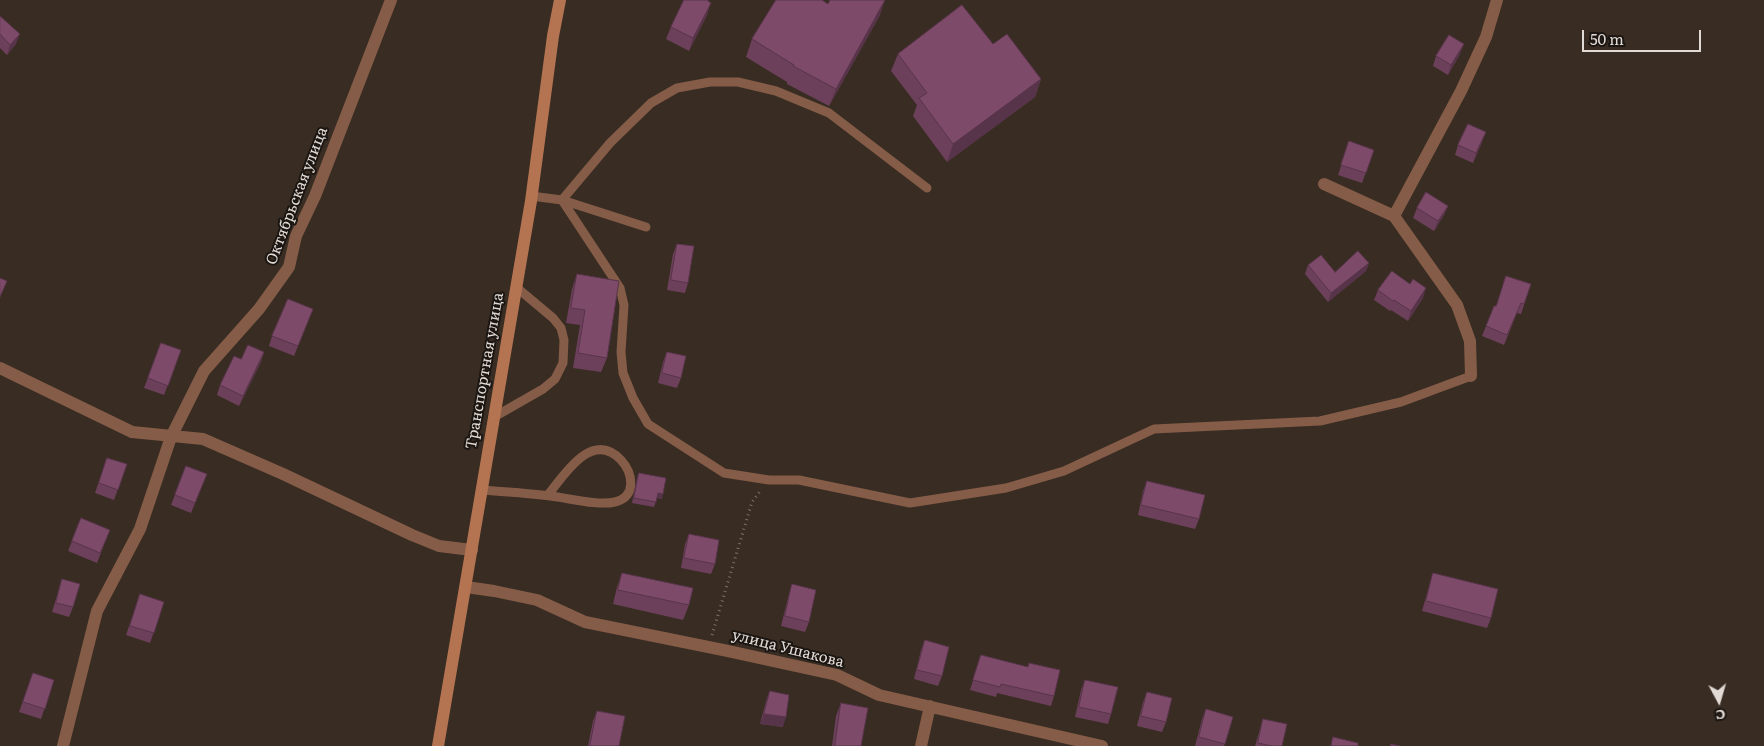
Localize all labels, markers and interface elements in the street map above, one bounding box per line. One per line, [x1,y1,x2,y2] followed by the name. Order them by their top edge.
[1584,20,1703,52] scale bar
[1590,27,1624,50] text: 50 m
[262,125,332,267] street label: Октябрьская улица
[462,291,508,451] street label: Транспортная улица
[730,626,846,672] street label: улица Ушакова
[1694,676,1744,726] north arrow
[1715,705,1727,726] text: С

